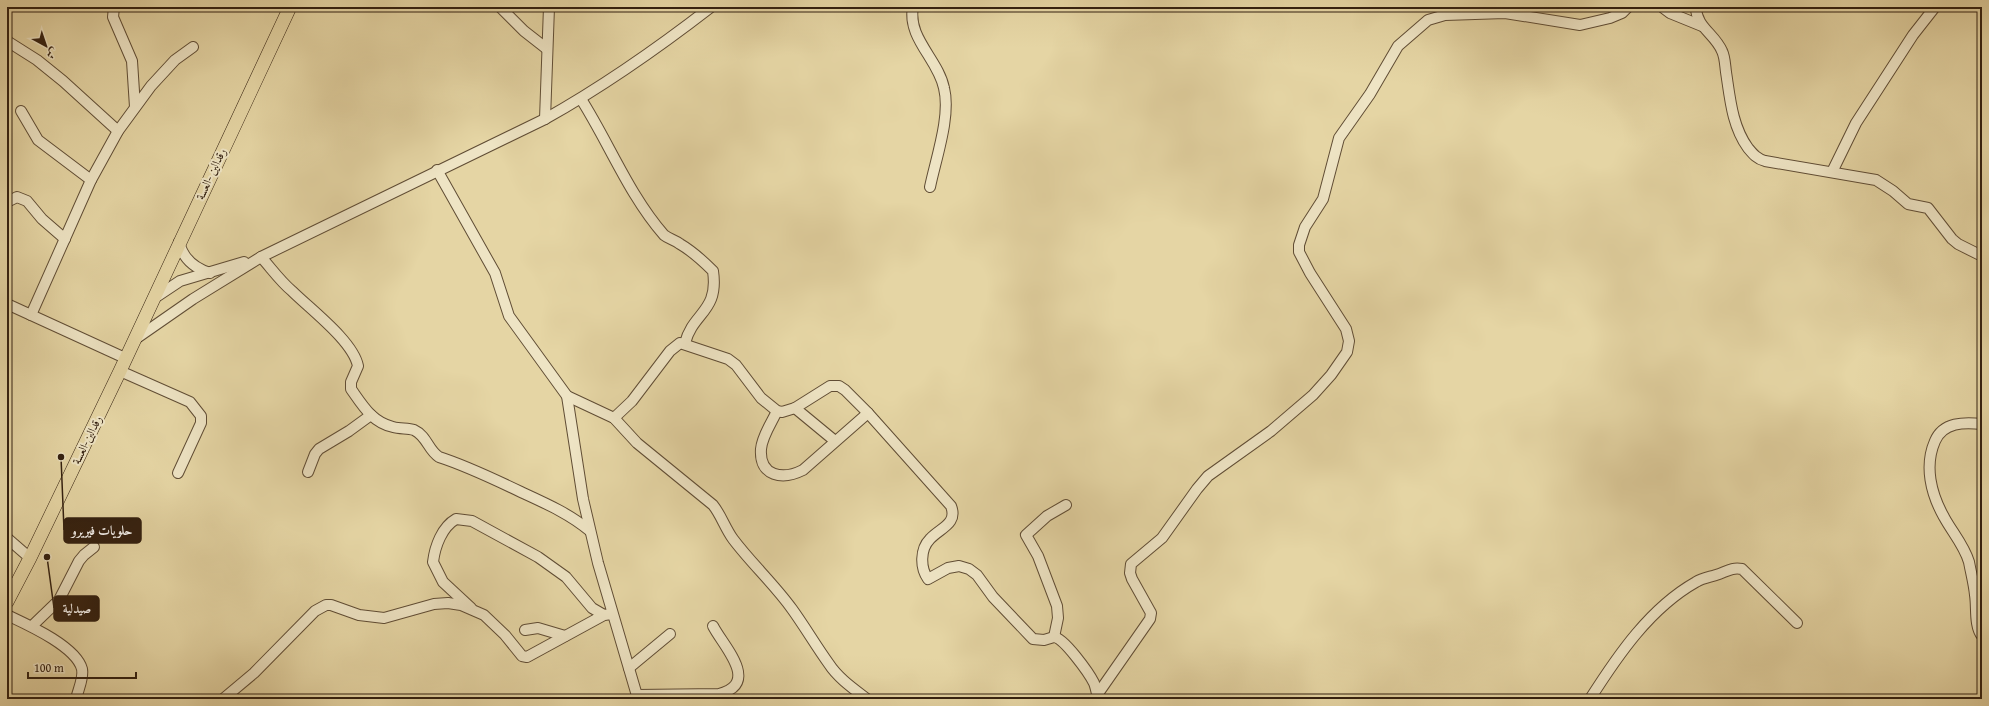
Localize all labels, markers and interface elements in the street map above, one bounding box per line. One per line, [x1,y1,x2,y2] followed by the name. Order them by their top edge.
[26,26,66,66] north arrow
[43,44,62,63] text: ش
[191,145,230,202] street label: رقدالين -العسة
[67,412,106,467] street label: رقدالين-العسة
[64,518,141,543] callout: حلويات فيريرو
[70,521,133,540] text: حلويات فيريرو
[54,596,99,621] callout: صيدلية
[63,599,91,618] text: صيدلية
[28,654,136,680] scale bar
[34,659,64,676] text: 100 m

